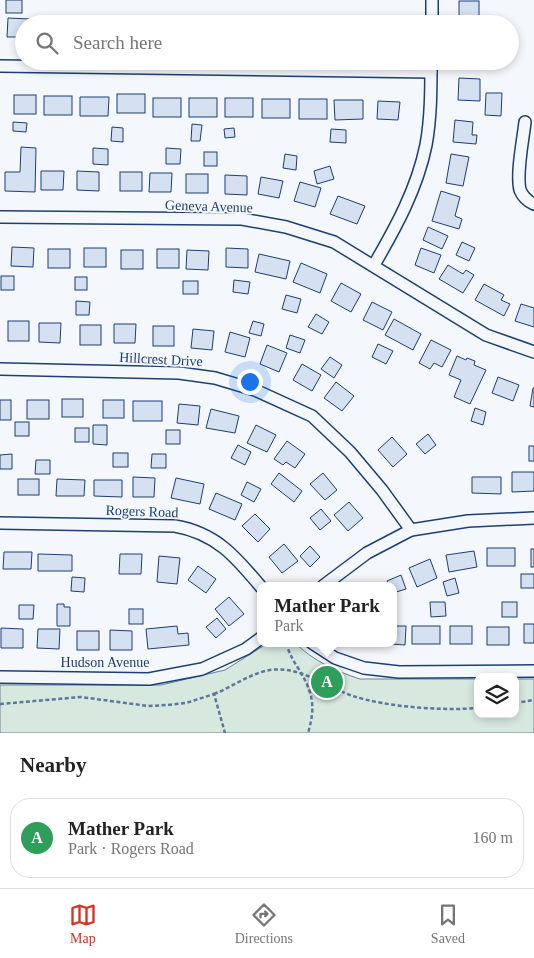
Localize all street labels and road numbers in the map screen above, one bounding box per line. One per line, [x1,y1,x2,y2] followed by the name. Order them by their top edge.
[165,197,253,216] street label: Geneva Avenue
[119,350,203,369] street label: Hillcrest Drive
[105,503,179,520] street label: Rogers Road
[61,655,149,670] street label: Hudson Avenue

